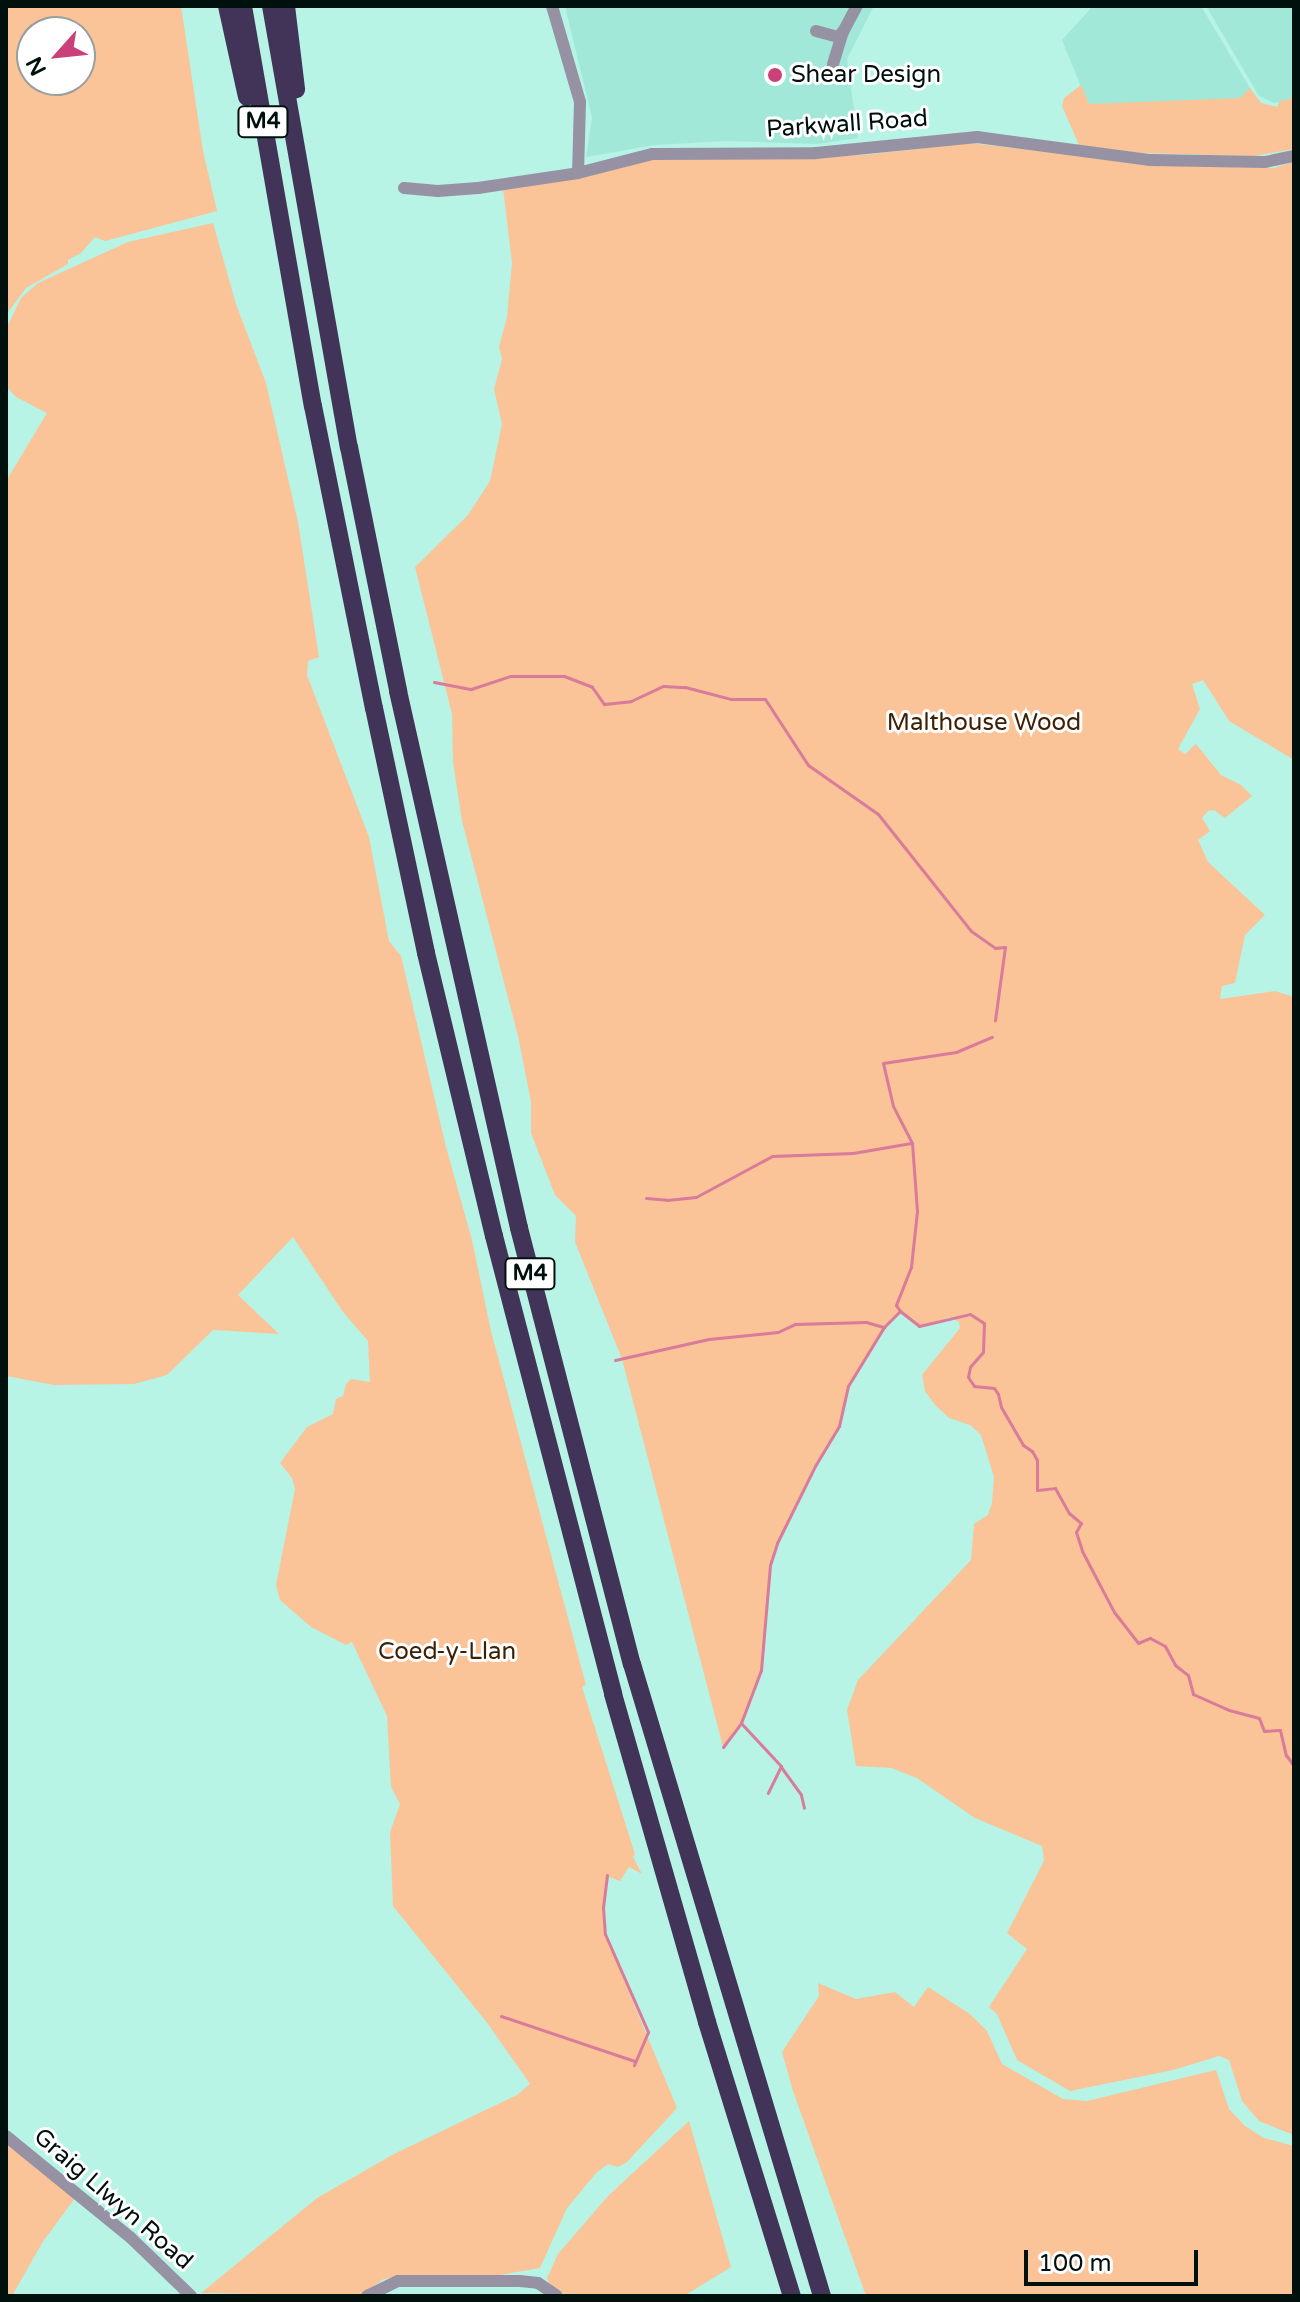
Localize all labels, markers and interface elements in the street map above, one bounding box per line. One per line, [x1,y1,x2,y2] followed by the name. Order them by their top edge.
[16,16,96,96] north arrow
[21,52,52,80] text: N
[791,61,941,89] place label: Shear Design
[766,66,784,84] marker: Shear Design
[237,104,289,140] road number: M4
[765,104,929,144] street label: Parkwall Road
[887,709,1081,737] park label: Malthouse Wood
[504,1256,556,1292] road number: M4
[378,1638,516,1666] park label: Coed-y-Llan
[28,2122,198,2276] street label: Graig Llwyn Road
[1028,2234,1202,2284] scale bar
[1038,2249,1112,2278] text: 100 m

